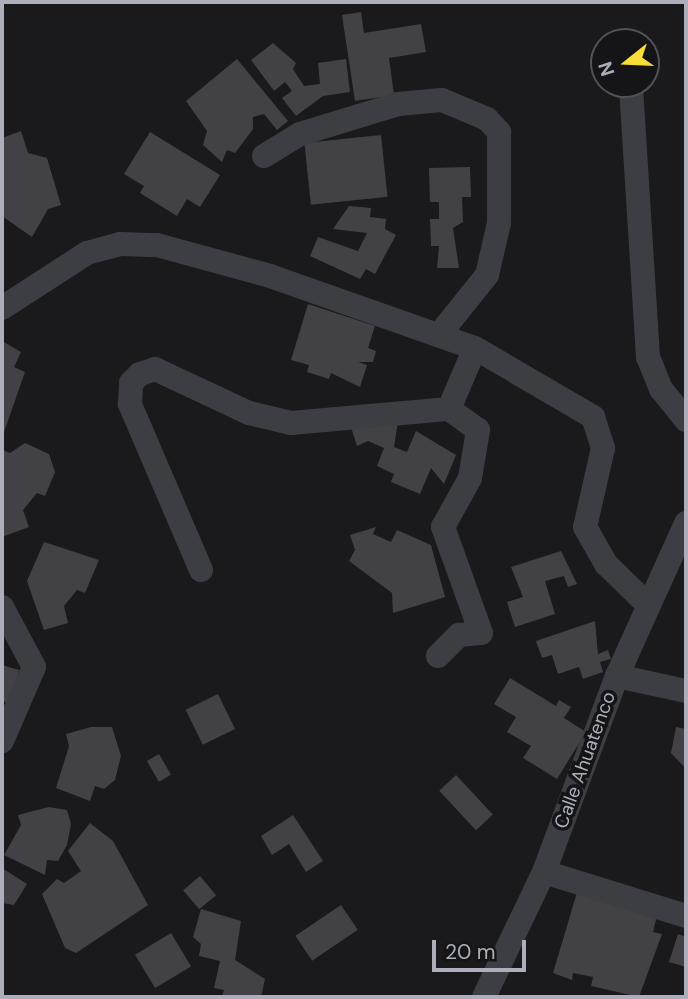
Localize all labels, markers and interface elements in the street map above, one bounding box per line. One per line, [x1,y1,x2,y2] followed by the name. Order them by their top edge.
[590,28,660,98] north arrow
[592,59,620,79] text: N
[550,689,620,831] street label: Calle Ahuatenco
[436,926,530,970] scale bar
[445,938,496,966] text: 20 m

